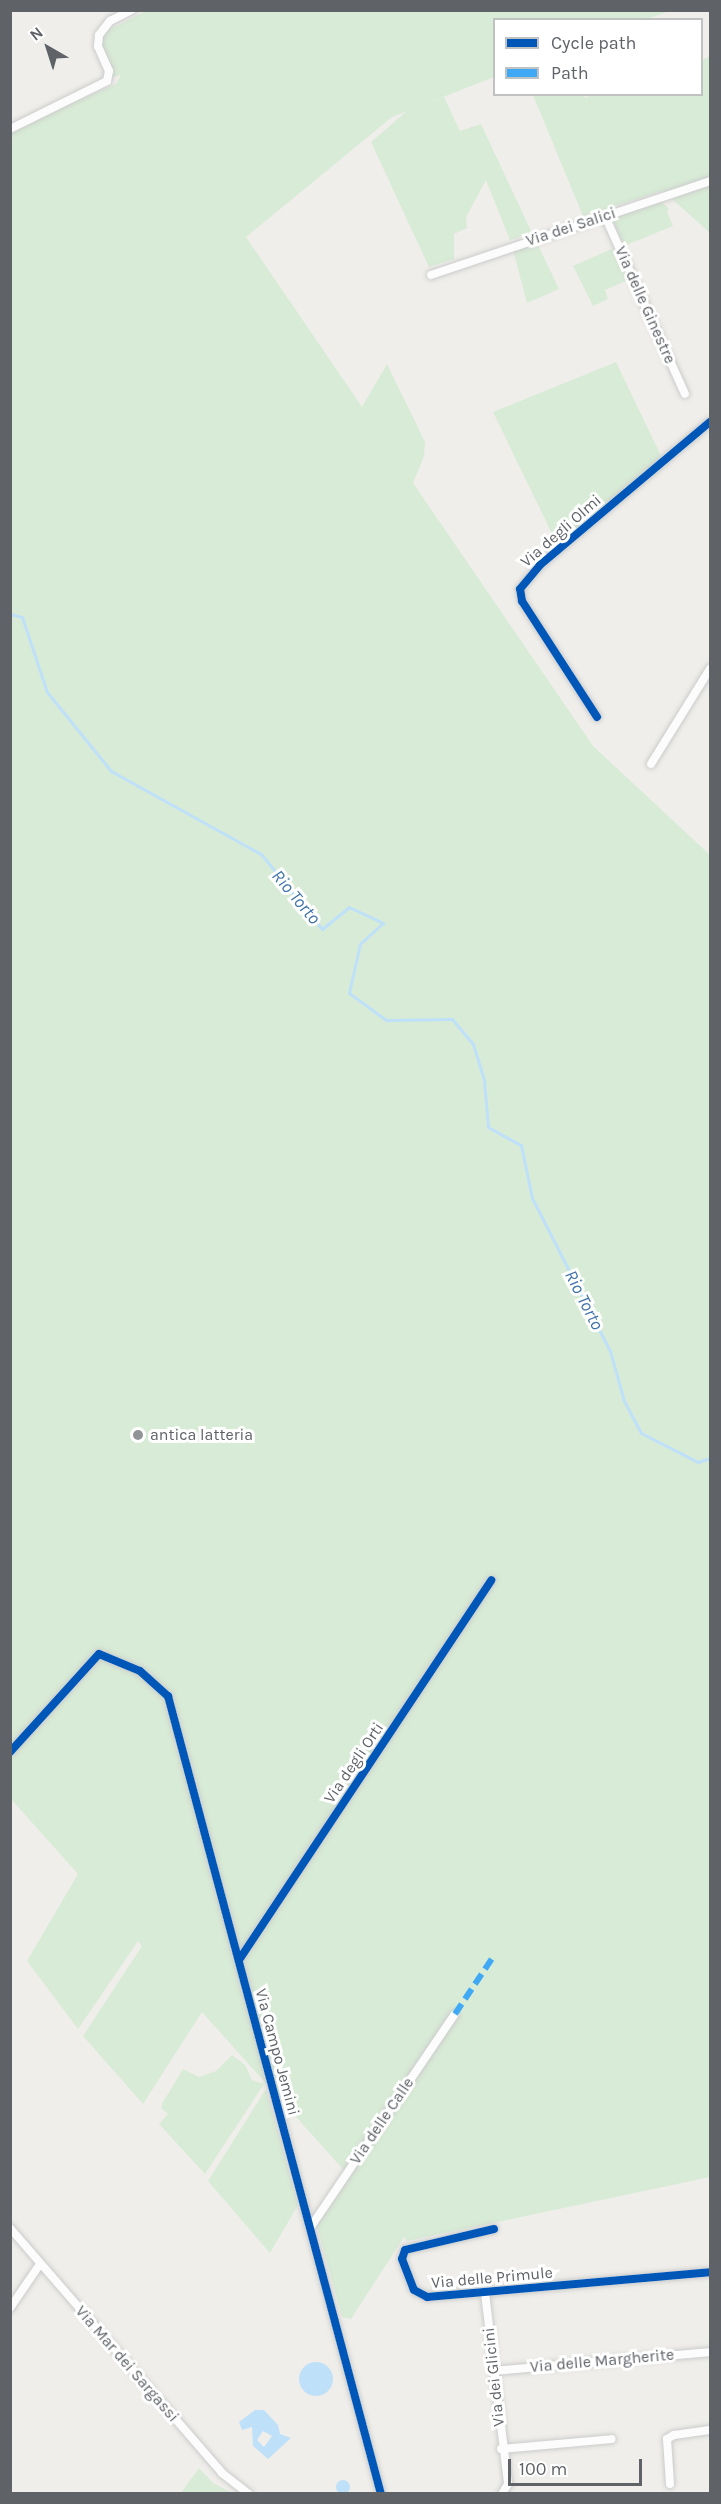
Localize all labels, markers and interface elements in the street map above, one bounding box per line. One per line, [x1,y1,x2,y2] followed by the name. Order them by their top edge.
[18,18,78,78] north arrow
[493,18,703,96] legend
[26,23,47,45] text: N
[551,32,636,54] text: Cycle path
[551,62,589,84] text: Path
[524,203,618,251] street label: Via dei Salici
[611,243,679,367] street label: Via delle Ginestre
[517,491,605,571] street label: Via degli Olmi
[267,865,325,929] water label: Rio Torto
[560,1266,608,1334] water label: Rio Torto
[150,1425,253,1445] place label: antica latteria
[131,1428,145,1442] marker: antica latteria
[320,1719,388,1807] street label: Via degli Orti
[251,1986,303,2118] street label: Via Campo Jemini
[346,2074,418,2168] street label: Via delle Calle
[430,2263,554,2293] street label: Via delle Primule
[71,2302,183,2426] street label: Via Mar dei Sargassi
[479,2326,509,2428] street label: Via dei Glicini
[529,2345,675,2377] street label: Via delle Margherite
[511,2447,644,2485] scale bar
[519,2458,567,2480] text: 100 m

